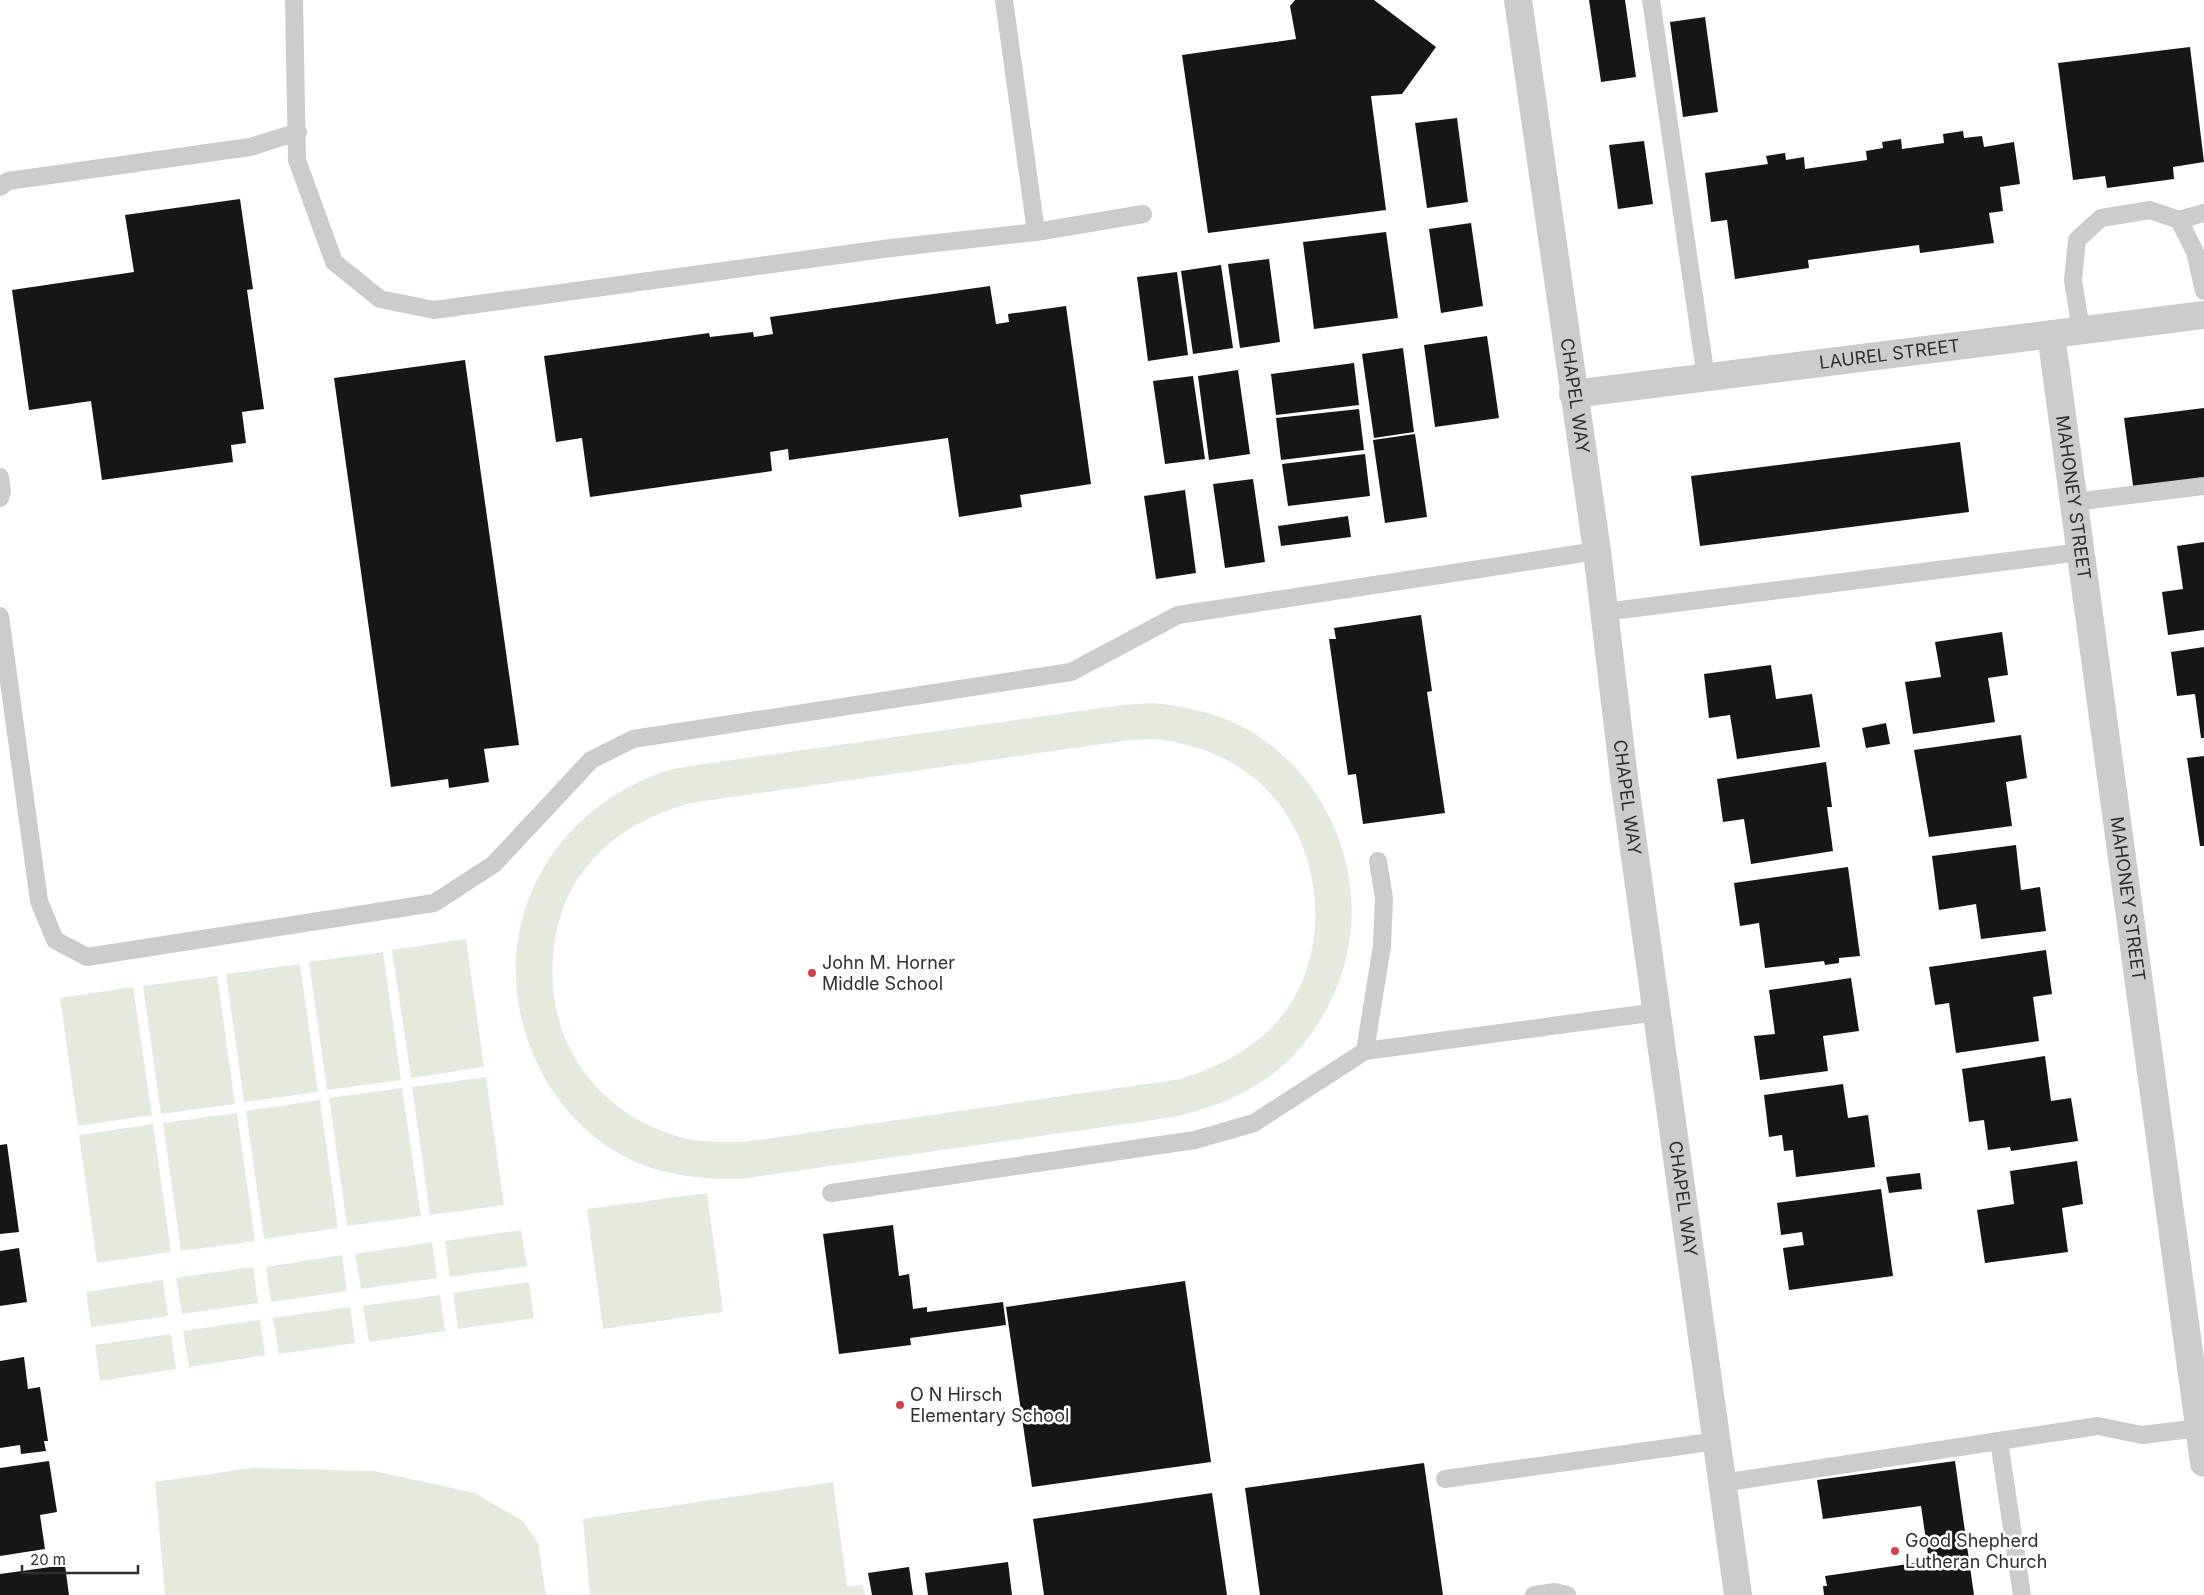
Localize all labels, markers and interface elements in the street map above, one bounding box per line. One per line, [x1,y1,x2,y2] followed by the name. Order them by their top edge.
[1818,335,1961,373] street label: LAUREL STREET
[1557,337,1594,455] street label: CHAPEL WAY
[2052,414,2095,581] street label: MAHONEY STREET
[1610,738,1646,857] street label: CHAPEL WAY
[2107,815,2150,982] street label: MAHONEY STREET
[822,952,955,994] place label: John M. Horner Middle School
[806,967,818,979] marker: John M. Horner Middle School
[1665,1139,1702,1258] street label: CHAPEL WAY
[910,1384,1069,1426] place label: O N Hirsch Elementary School
[894,1399,906,1411] marker: O N Hirsch Elementary School
[1905,1530,2047,1572] place label: Good Shepherd Lutheran Church
[22,1542,139,1574] scale bar
[1889,1545,1901,1557] marker: Good Shepherd Lutheran Church
[30,1550,66,1569] text: 20 m

